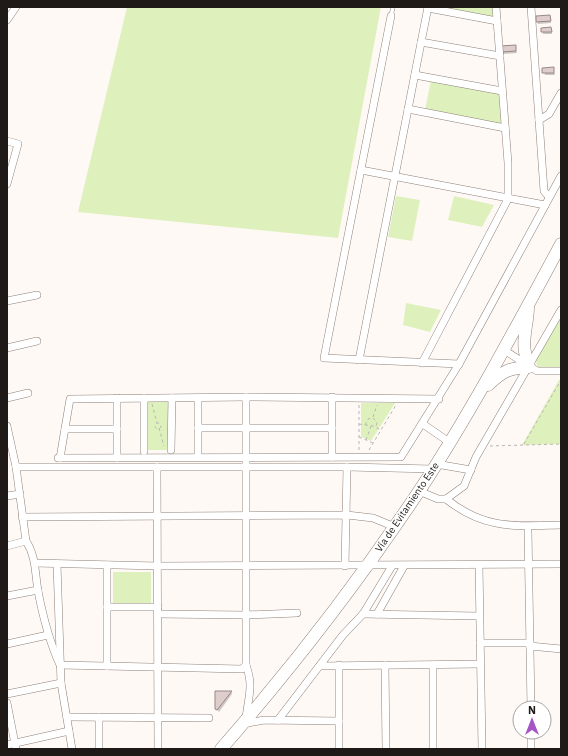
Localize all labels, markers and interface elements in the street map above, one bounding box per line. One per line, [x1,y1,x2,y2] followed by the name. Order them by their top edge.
[372,459,442,554] street label: Vía de Evitamiento Este
[512,700,552,740] north arrow
[528,703,536,717] text: N

